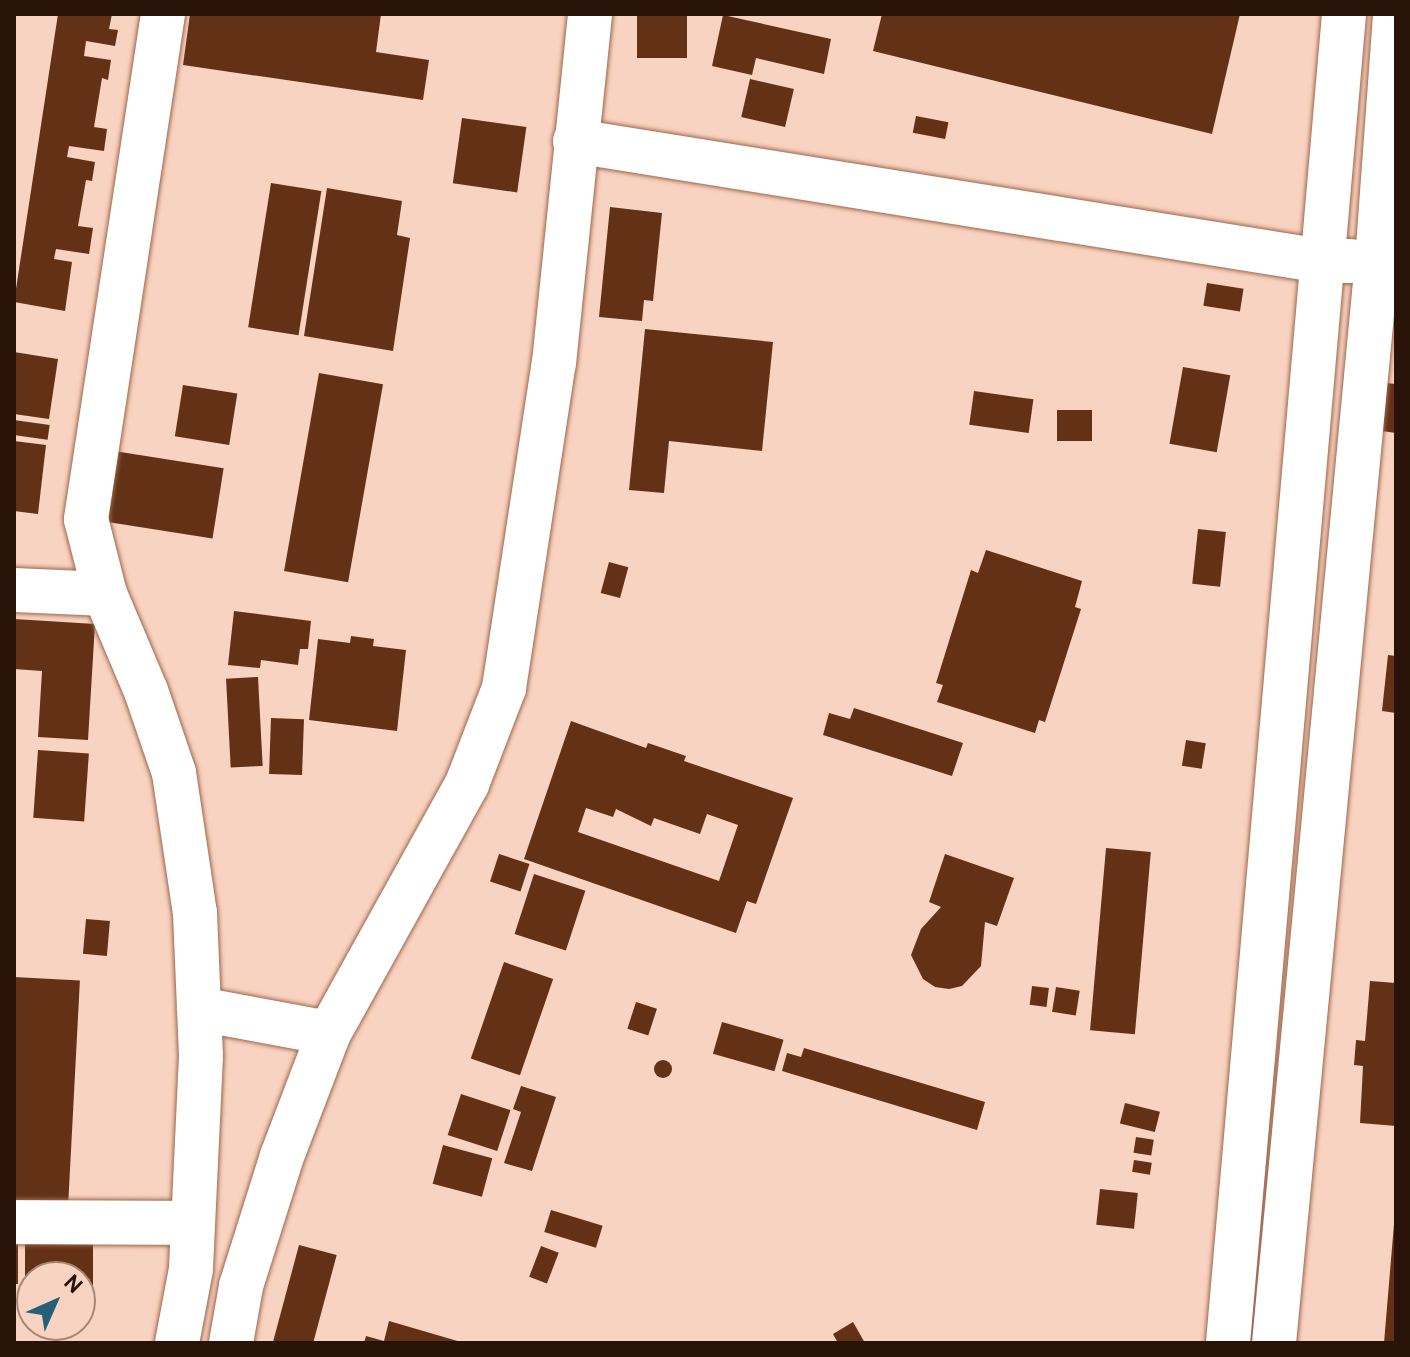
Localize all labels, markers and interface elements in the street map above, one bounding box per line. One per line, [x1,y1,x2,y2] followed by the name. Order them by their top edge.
[16,1261,96,1341] north arrow
[57,1270,87,1300] text: N

